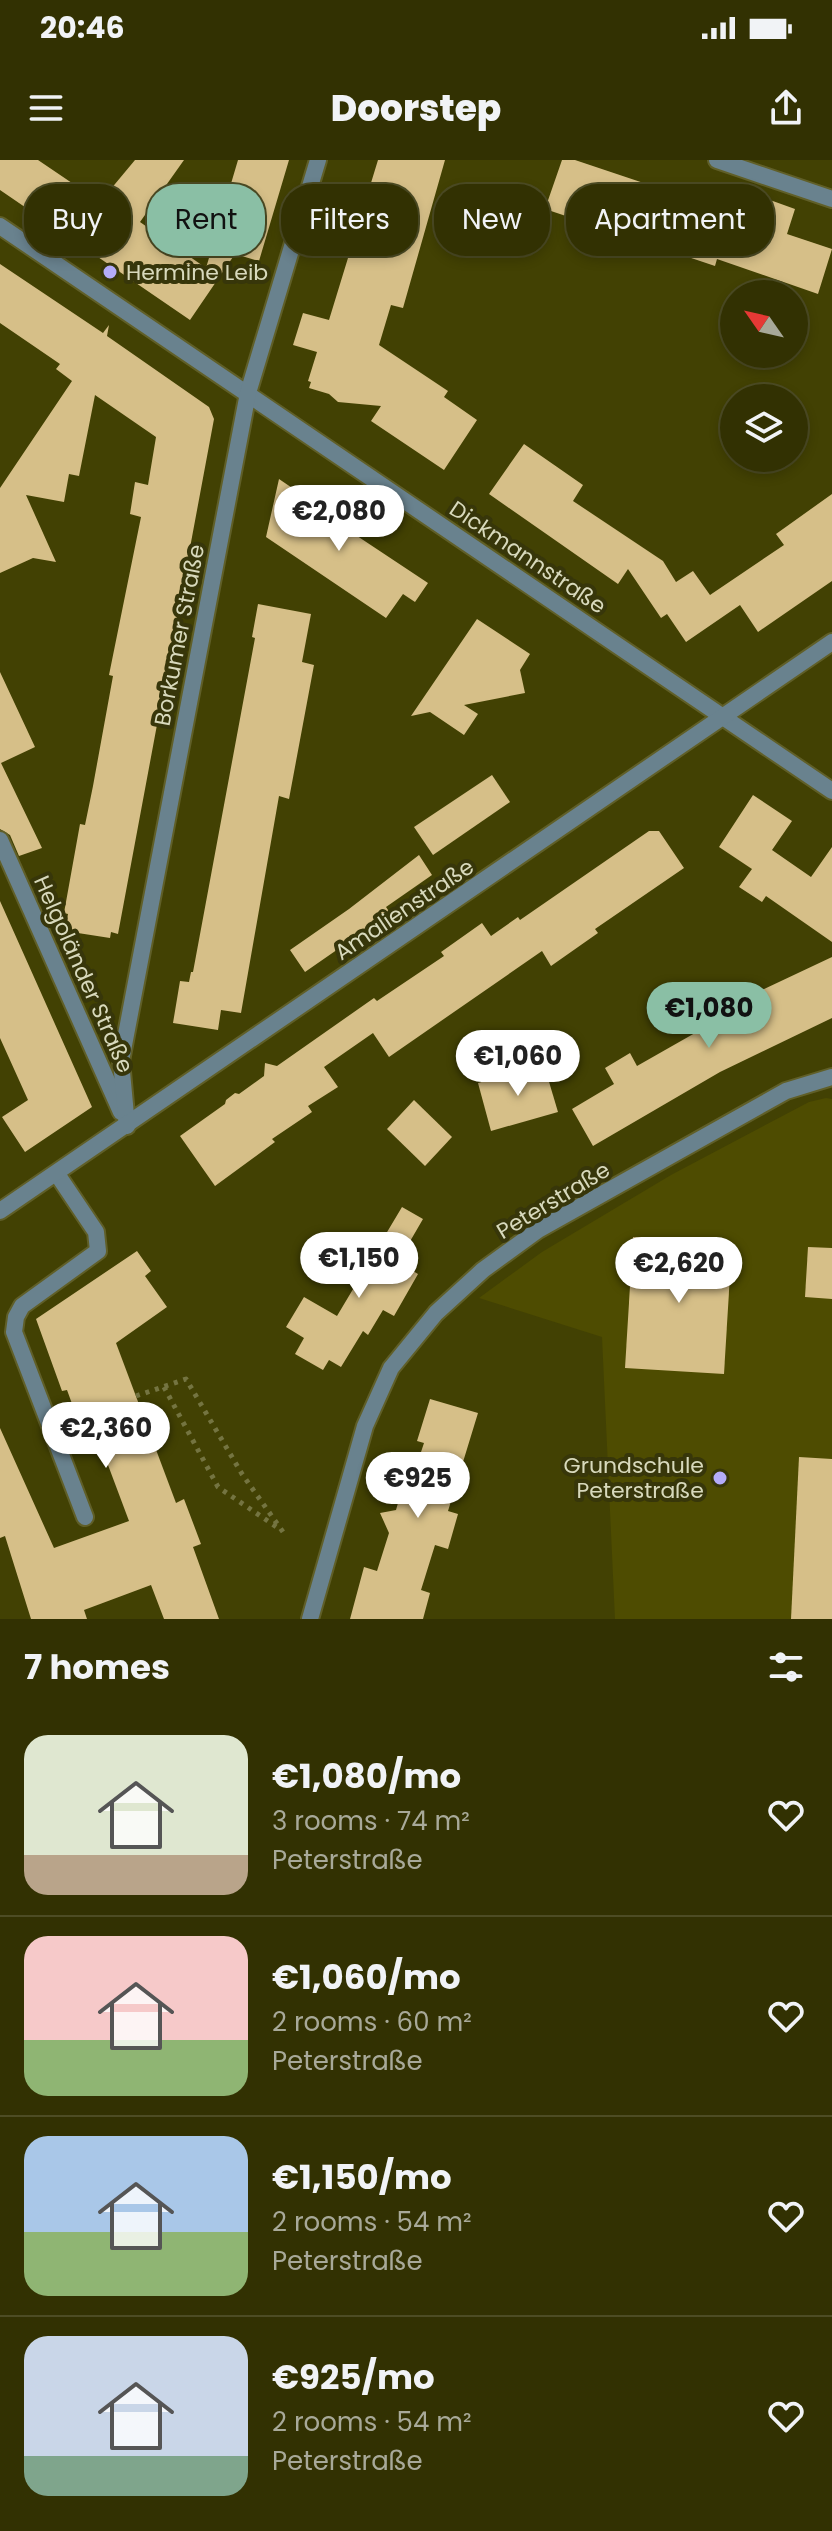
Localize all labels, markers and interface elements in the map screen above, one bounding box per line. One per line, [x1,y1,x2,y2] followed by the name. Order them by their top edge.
[40,6,125,49] text: 20:46
[331,83,501,134] text: Doorstep
[24,86,68,130] icon: menu
[764,86,808,130] icon: share
[24,184,131,256] chip: Buy
[147,184,265,256] chip: Rent
[281,184,418,256] chip: Filters
[434,184,550,256] chip: New
[566,184,774,256] chip: Apartment
[126,257,268,288] place label: Hermine Leib
[101,263,119,281] marker: Hermine Leib
[720,280,808,368] north arrow
[720,280,808,472] map controls
[720,384,808,472] button: layers
[274,485,404,553] pin: €2,080
[292,493,386,529] text: €2,080
[443,494,612,621] street label: Dickmannstraße
[147,542,212,728] street label: Borkumer Straße
[328,851,480,968] street label: Amalienstraße
[26,871,141,1078] street label: Helgoländer Straße
[644,982,774,1050] pin: €1,080
[665,990,753,1026] text: €1,080
[453,1030,583,1098] pin: €1,060
[474,1038,562,1074] text: €1,060
[491,1154,616,1247] street label: Peterstraße
[294,1232,424,1300] pin: €1,150
[614,1237,744,1305] pin: €2,620
[318,1240,400,1276] text: €1,150
[633,1245,725,1281] text: €2,620
[41,1402,171,1470] pin: €2,360
[60,1410,152,1446] text: €2,360
[564,1450,704,1506] place label: Grundschule Peterstraße
[371,1452,465,1520] pin: €925
[384,1460,452,1496] text: €925
[711,1469,729,1487] marker: Grundschule Peterstraße
[24,1643,170,1691] text: 7 homes
[764,1645,808,1689] icon: filters
[272,1752,461,1800] text: €1,080/mo
[88,1767,184,1863] icon: home
[764,1793,808,1837] icon: heart
[272,1803,470,1839] text: 3 rooms · 74 m²
[272,1842,423,1878] text: Peterstraße
[272,1953,461,2001] text: €1,060/mo
[88,1968,184,2064] icon: home
[764,1994,808,2038] icon: heart
[272,2004,472,2040] text: 2 rooms · 60 m²
[272,2043,423,2079] text: Peterstraße
[272,2153,452,2201] text: €1,150/mo
[88,2168,184,2264] icon: home
[764,2194,808,2238] icon: heart
[272,2204,472,2240] text: 2 rooms · 54 m²
[272,2243,423,2279] text: Peterstraße
[272,2353,435,2401] text: €925/mo
[88,2368,184,2464] icon: home
[764,2394,808,2438] icon: heart
[272,2404,472,2440] text: 2 rooms · 54 m²
[272,2443,423,2479] text: Peterstraße

